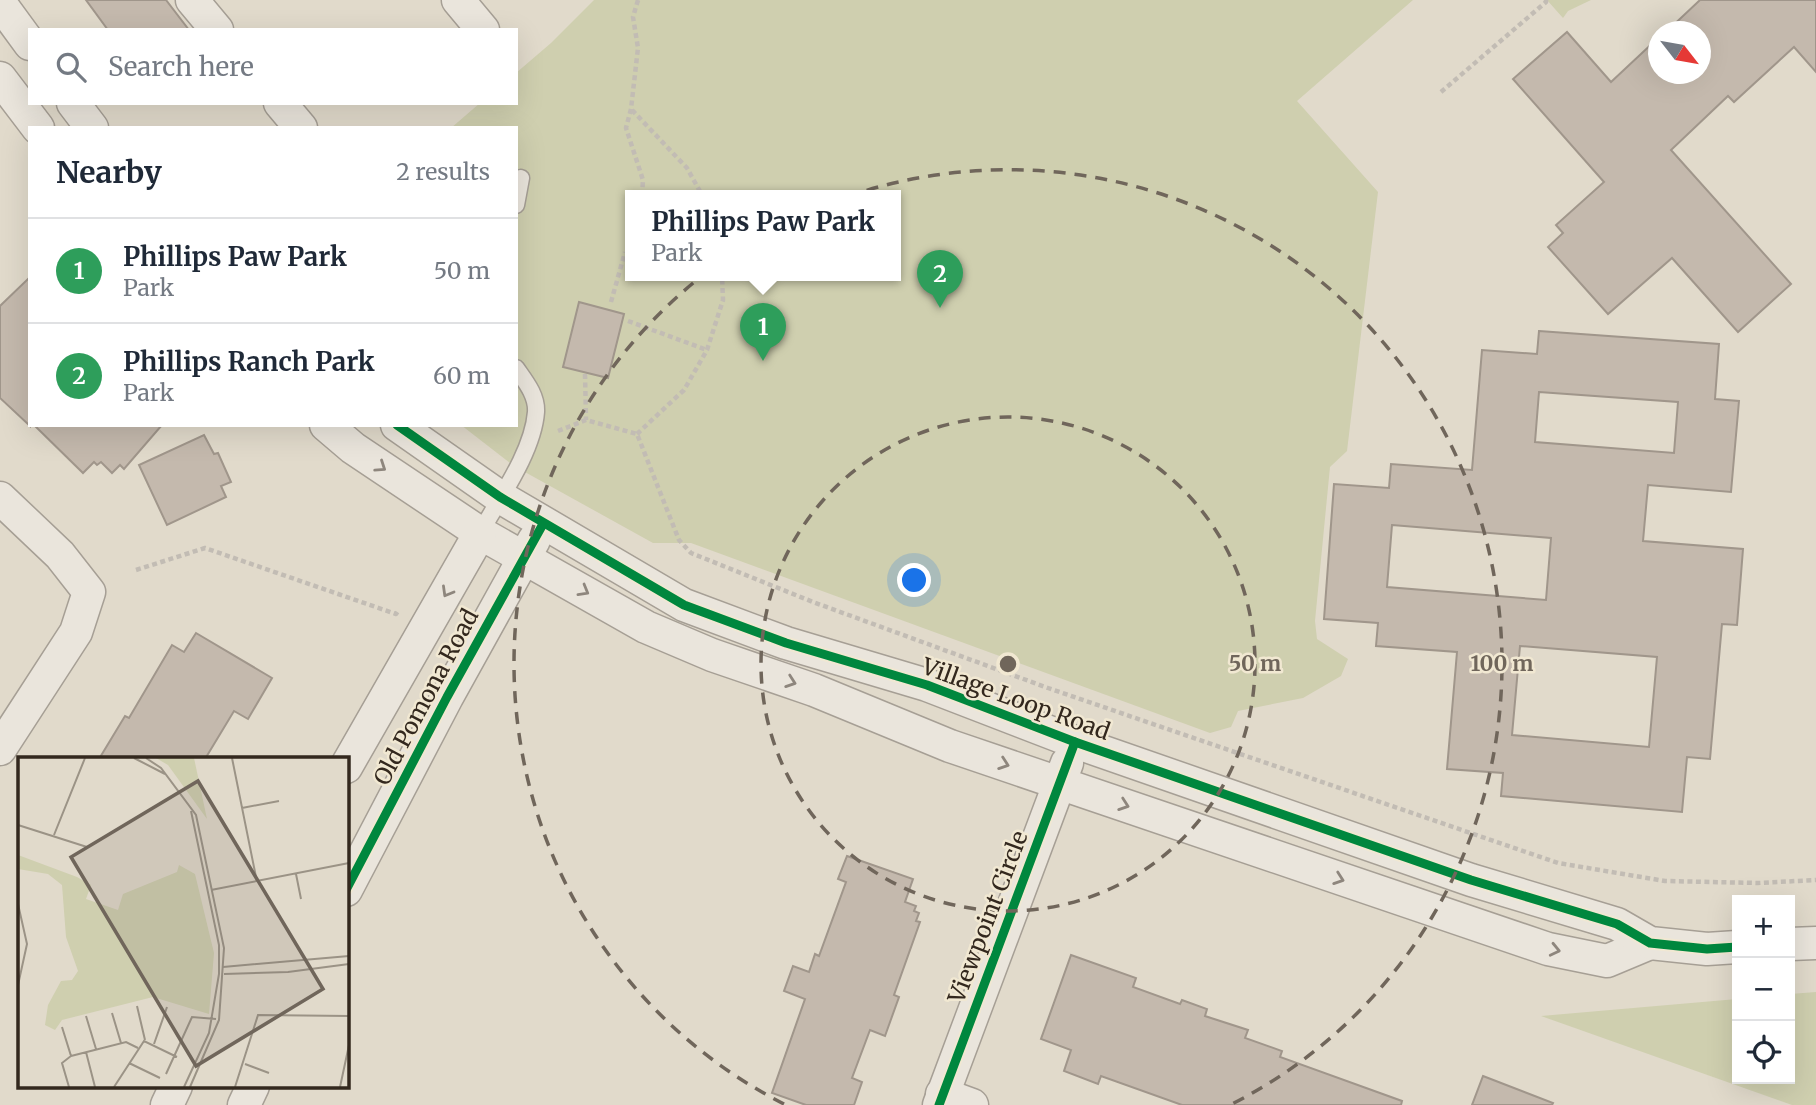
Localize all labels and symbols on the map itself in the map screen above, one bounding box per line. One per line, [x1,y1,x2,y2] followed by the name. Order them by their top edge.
[1648,21,1711,84] north arrow
[917,250,963,308] pin: 2
[740,303,786,361] pin: 1
[373,458,386,471] one-way arrow
[897,563,931,597] your location
[576,583,589,596] one-way arrow
[442,584,455,597] one-way arrow
[367,603,484,790] street label: Old Pomona Road
[1229,650,1281,677] text: 50 m
[1471,650,1533,677] text: 100 m
[917,651,1114,746] street label: Village Loop Road
[996,652,1020,676] centre of rings
[785,674,797,688] one-way arrow
[997,756,1009,770] one-way arrow
[18,757,348,1088] inset map
[1117,797,1129,811] one-way arrow
[941,827,1034,1008] street label: Viewpoint Circle
[1332,871,1344,885] one-way arrow
[1549,942,1561,956] one-way arrow

